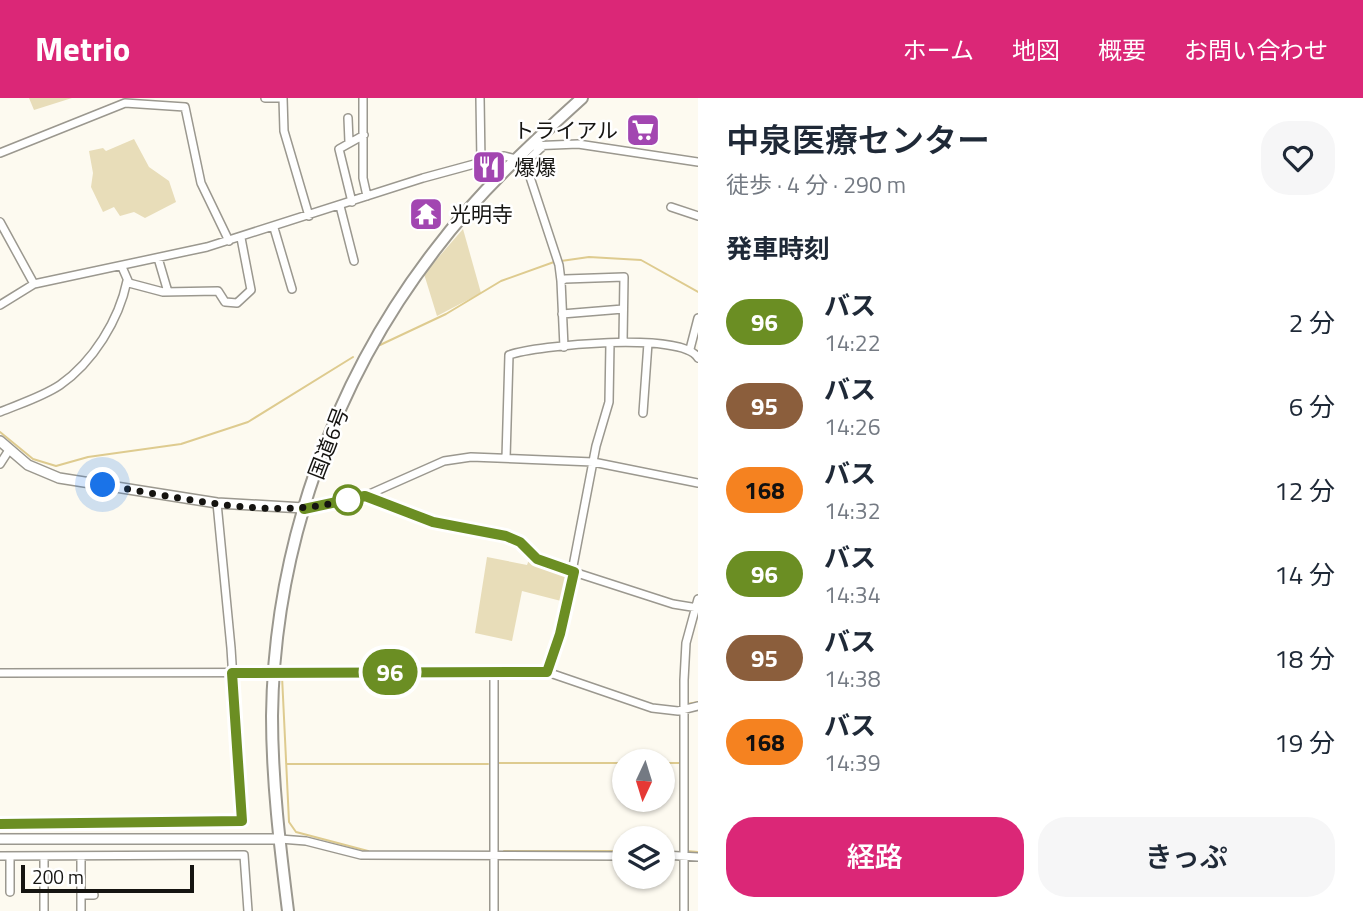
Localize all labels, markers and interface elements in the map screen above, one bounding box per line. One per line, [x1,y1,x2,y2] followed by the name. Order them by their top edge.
[35,24,130,74] text: Metrio
[903,32,974,68] text: ホーム
[1012,32,1060,68] text: 地図
[1098,32,1146,68] text: 概要
[1184,32,1328,68] text: お問い合わせ
[624,111,662,149] supermarket icon: トライアル
[513,114,618,146] place label: トライアル
[726,115,990,165] text: 中泉医療センター
[1261,121,1335,195] button: heart
[470,148,508,186] restaurant icon: 爆爆
[514,151,556,183] place label: 爆爆
[726,167,906,202] text: 徒歩 · 4 分 · 290 m
[407,195,445,233] temple icon: 光明寺
[450,198,513,230] place label: 光明寺
[726,229,830,268] text: 発車時刻
[824,286,876,325] text: バス
[1289,303,1335,342] text: 2 分
[751,304,778,340] text: 96
[824,325,881,360] text: 14:22
[824,370,876,409] text: バス
[1289,387,1335,426] text: 6 分
[751,388,778,424] text: 95
[300,402,356,484] street label: 国道6号
[824,409,881,444] text: 14:26
[824,454,876,493] text: バス
[85,467,120,502] your location
[1274,471,1335,510] text: 12 分
[744,472,785,508] text: 168
[333,485,363,515] unlabelled marker
[824,493,881,528] text: 14:32
[824,538,876,577] text: バス
[1274,555,1335,594] text: 14 分
[751,556,778,592] text: 96
[824,577,881,612] text: 14:34
[824,622,876,661] text: バス
[1274,639,1335,678] text: 18 分
[751,640,778,676] text: 95
[358,649,422,695] line badge: 96
[377,654,403,690] text: 96
[824,661,881,696] text: 14:38
[824,706,876,745] text: バス
[1274,723,1335,762] text: 19 分
[744,724,785,760] text: 168
[824,745,881,780] text: 14:39
[612,749,676,812] north arrow
[612,749,675,889] map controls
[726,817,1024,897] button: 経路
[1038,817,1335,897] button: きっぷ
[612,826,675,889] button: layers
[21,862,194,894] scale bar
[32,862,84,891] text: 200 m

